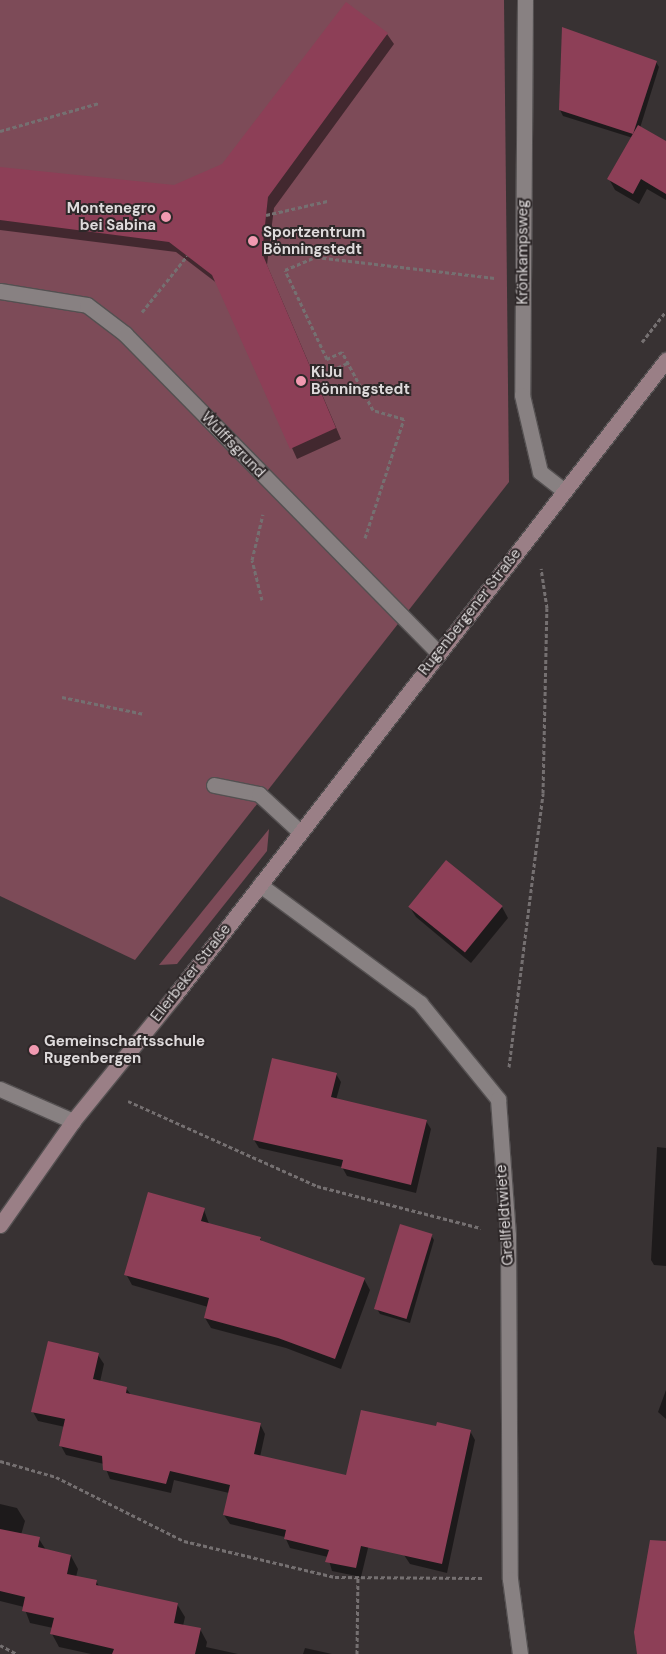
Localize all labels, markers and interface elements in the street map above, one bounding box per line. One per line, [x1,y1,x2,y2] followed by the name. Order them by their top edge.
[67,199,156,234] place label: Montenegro bei Sabina
[514,199,532,305] street label: Krönkampsweg
[160,211,172,223] marker: Montenegro bei Sabina
[263,223,365,258] place label: Sportzentrum Bönningstedt
[247,235,259,247] marker: Sportzentrum Bönningstedt
[311,363,410,398] place label: KiJu Bönningstedt
[295,375,307,387] marker: KiJu Bönningstedt
[197,408,269,482] street label: Wulffsgrund
[415,545,525,679] street label: Rugenbergener Straße
[147,921,235,1025] street label: Ellerbeker Straße
[44,1032,205,1067] place label: Gemeinschaftsschule Rugenbergen
[28,1044,40,1056] marker: Gemeinschaftsschule Rugenbergen
[492,1164,518,1266] street label: Grellfeldtwiete

